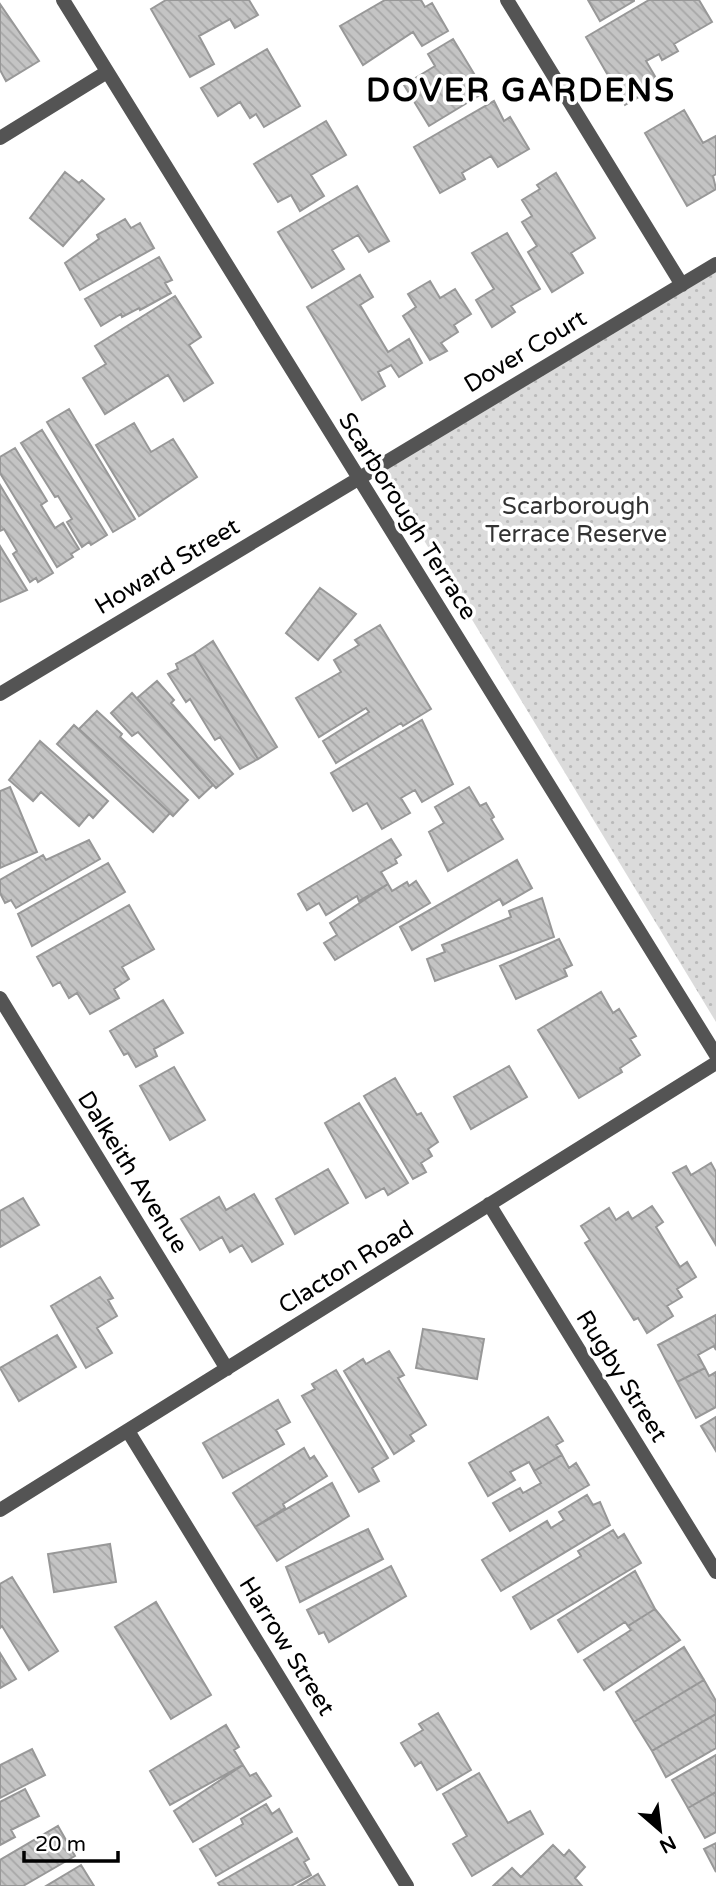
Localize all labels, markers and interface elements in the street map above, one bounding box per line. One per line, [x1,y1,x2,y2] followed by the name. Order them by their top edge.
[366,72,676,110] district label: DOVER GARDENS
[459,304,592,399] street label: Dover Court
[332,407,483,625] street label: Scarborough Terrace
[485,492,667,549] park label: Scarborough Terrace Reserve
[90,512,245,621] street label: Howard Street
[71,1086,194,1259] street label: Dalkeith Avenue
[273,1214,419,1320] street label: Clacton Road
[570,1305,673,1447] street label: Rugby Street
[232,1572,341,1721] street label: Harrow Street
[625,1795,695,1865] north arrow
[24,1820,119,1864] scale bar
[656,1831,679,1857] text: N
[35,1832,86,1857] text: 20 m

